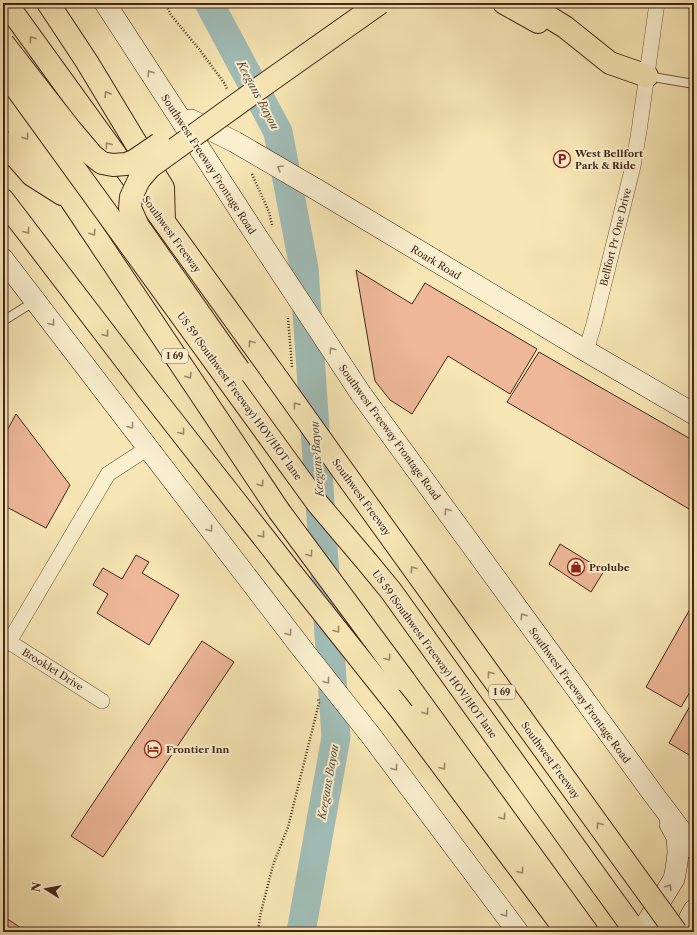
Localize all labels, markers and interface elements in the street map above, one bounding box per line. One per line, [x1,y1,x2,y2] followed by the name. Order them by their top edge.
[30,37,37,44] one-way arrow
[234,57,282,132] water label: Keegans Bayou
[148,70,155,77] one-way arrow
[104,91,112,98] one-way arrow
[159,92,259,236] street label: Southwest Freeway Frontage Road
[21,133,28,140] one-way arrow
[106,142,113,149] one-way arrow
[574,147,643,172] place label: West Bellfort Park & Ride
[552,149,572,169] parking icon: West Bellfort Park & Ride
[277,166,284,173] one-way arrow
[597,186,634,288] street label: Bellfort Pr One Drive
[140,193,204,275] street label: Southwest Freeway
[22,227,29,234] one-way arrow
[88,228,95,235] one-way arrow
[408,242,463,282] street label: Roark Road
[174,310,305,483] street label: US 59 (Southwest Freeway) HOV/HOT lane
[48,318,55,325] one-way arrow
[101,330,108,337] one-way arrow
[249,340,256,347] one-way arrow
[329,347,337,354] one-way arrow
[162,349,188,363] road number: I 69
[337,362,443,502] street label: Southwest Freeway Frontage Road
[184,371,191,378] one-way arrow
[293,402,301,409] one-way arrow
[307,420,327,498] water label: Keegans Bayou
[127,422,134,429] one-way arrow
[177,428,184,435] one-way arrow
[330,456,394,538] street label: Southwest Freeway
[256,480,264,487] one-way arrow
[444,508,452,515] one-way arrow
[206,525,213,532] one-way arrow
[257,530,264,537] one-way arrow
[306,549,313,556] one-way arrow
[566,557,586,577] shop icon: Prolube
[589,561,630,574] place label: Prolube
[411,566,418,573] one-way arrow
[369,568,500,741] street label: US 59 (Southwest Freeway) HOV/HOT lane
[521,614,528,621] one-way arrow
[332,625,339,632] one-way arrow
[527,625,633,765] street label: Southwest Freeway Frontage Road
[285,628,292,635] one-way arrow
[20,645,86,694] street label: Brooklet Drive
[383,654,390,661] one-way arrow
[487,671,495,678] one-way arrow
[323,676,330,683] one-way arrow
[489,685,515,699] road number: I 69
[422,707,429,714] one-way arrow
[519,719,583,801] street label: Southwest Freeway
[143,739,163,759] hotel icon: Frontier Inn
[166,743,230,756] place label: Frontier Inn
[314,743,342,821] water label: Keegans Bayou
[438,763,446,770] one-way arrow
[390,764,397,771] one-way arrow
[498,813,506,820] one-way arrow
[596,822,603,829] one-way arrow
[516,867,524,874] one-way arrow
[26,869,66,909] north arrow
[28,881,44,893] text: N
[664,884,672,891] one-way arrow
[500,909,507,916] one-way arrow

